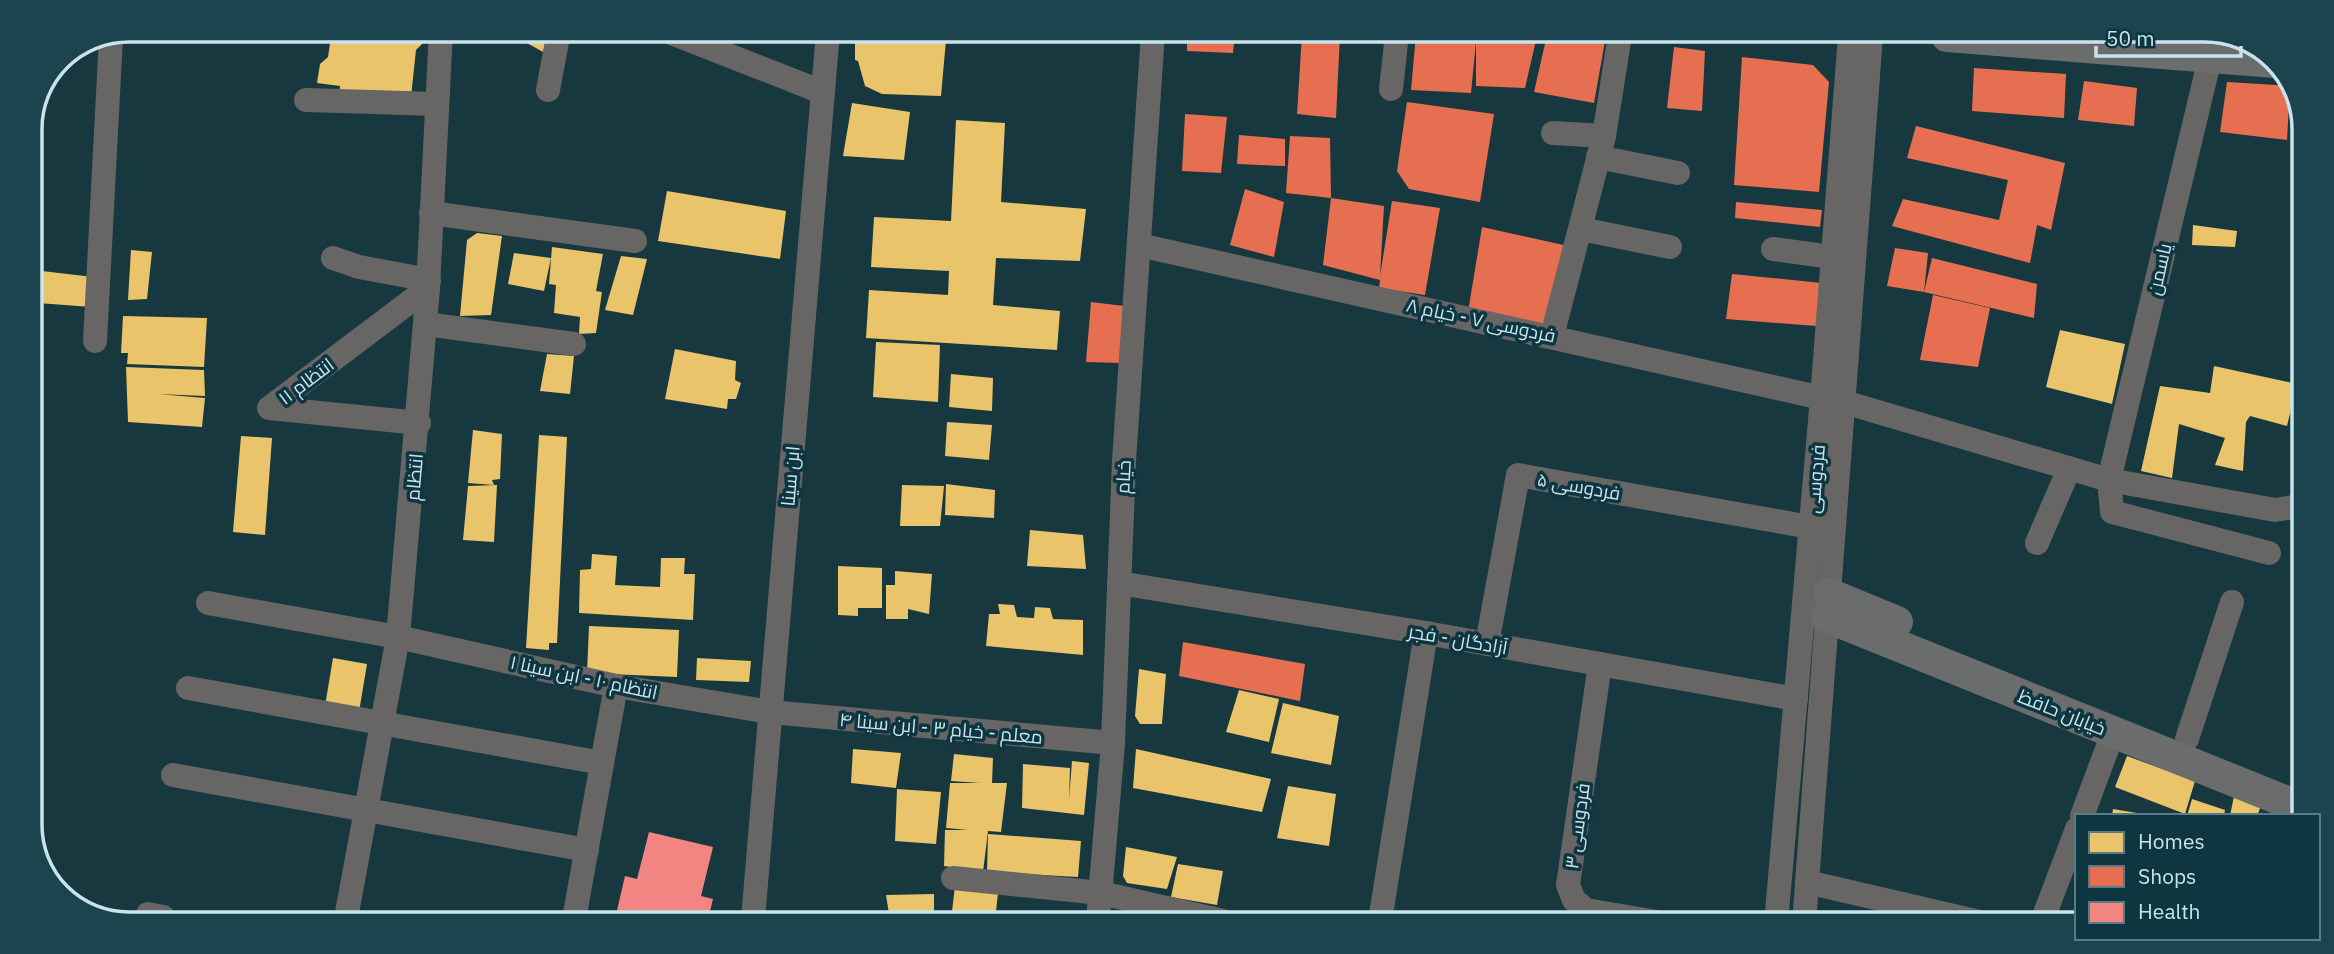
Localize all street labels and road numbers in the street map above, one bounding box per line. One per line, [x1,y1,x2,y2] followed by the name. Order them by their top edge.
[2141,241,2177,297] street label: یاسمن
[1404,292,1558,350] street label: فردوسی ۷ - خیام ۸
[273,352,340,411] street label: انتظام ۱۱
[1800,443,1830,515] street label: فردوسی
[775,445,805,507] street label: ابن سینا
[400,452,430,502] street label: انتظام
[1110,460,1138,495] street label: خیام
[1535,467,1623,505] street label: فردوسی ۵
[1405,618,1510,660] street label: آزادگان - فجر
[508,650,660,706] street label: انتظام ۱۰ - ابن سینا ۱
[2015,684,2109,740] street label: خیابان حافظ
[838,707,1044,751] street label: معلم - خیام ۳ - ابن سینا ۴
[1559,781,1595,871] street label: فردوسی ۳

